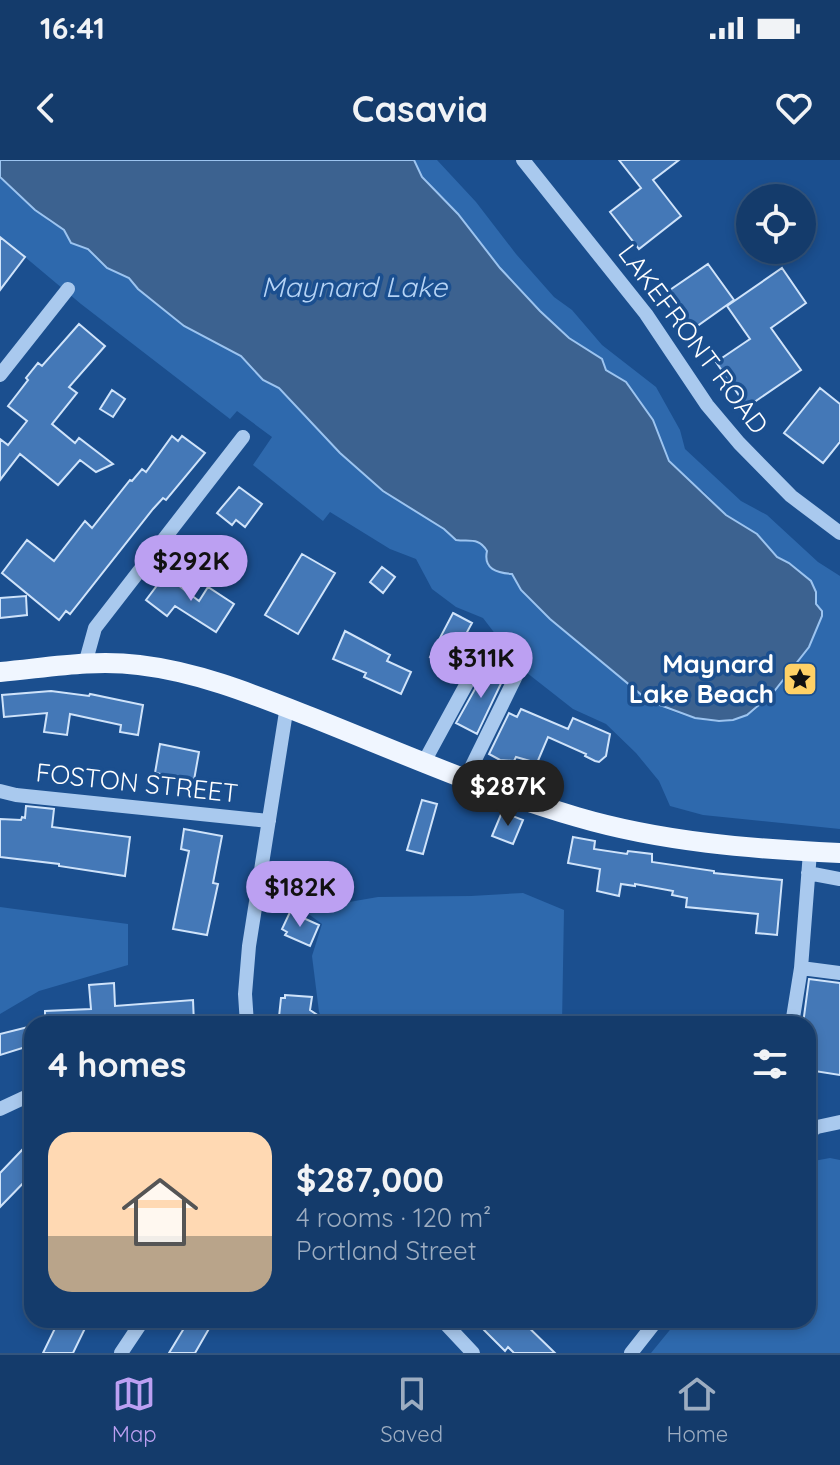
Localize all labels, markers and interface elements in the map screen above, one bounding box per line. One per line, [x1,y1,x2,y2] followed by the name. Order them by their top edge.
[40,9,105,47] text: 16:41
[24,86,68,130] icon: back
[352,86,488,131] text: Casavia
[772,86,816,130] icon: heart
[736,184,816,264] map controls
[736,184,816,264] button: locate
[611,237,775,440] street label: LAKEFRONT ROAD
[261,269,448,304] water label: Maynard Lake
[135,535,247,603] pin: $292K
[153,544,229,577] text: $292K
[425,632,537,700] pin: $311K
[448,641,514,674] text: $311K
[629,647,774,710] place label: Maynard Lake Beach
[781,660,819,698] place icon: Maynard Lake Beach
[34,755,240,810] street label: FOSTON STREET
[452,760,564,828] pin: $287K
[470,769,546,802] text: $287K
[244,861,356,929] pin: $182K
[264,870,336,903] text: $182K
[748,1042,792,1086] icon: filters
[48,1043,186,1086] text: 4 homes
[296,1158,444,1201] text: $287,000
[112,1164,208,1260] icon: home
[296,1201,491,1234] text: 4 rooms · 120 m²
[296,1234,476,1267] text: Portland Street
[112,1372,157,1448] tab: Map
[380,1372,443,1448] tab: Saved
[667,1372,728,1448] tab: Home

